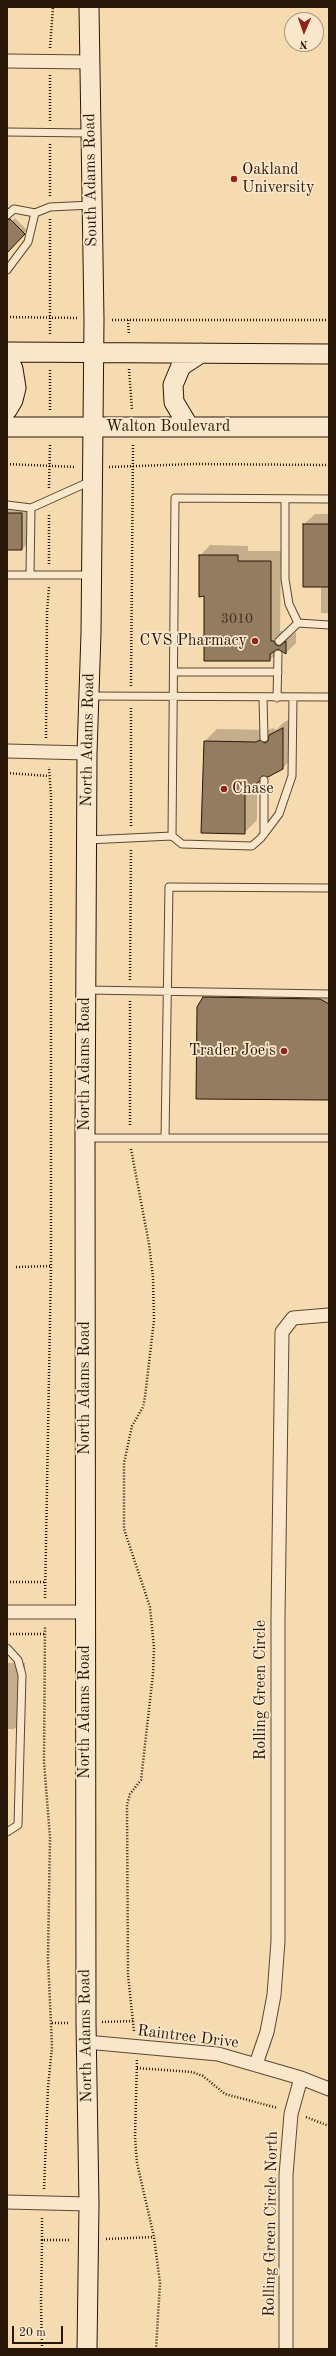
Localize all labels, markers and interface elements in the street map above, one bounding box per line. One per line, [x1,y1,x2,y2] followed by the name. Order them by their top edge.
[284,12,324,52] north arrow
[299,38,308,49] text: N
[80,113,102,247] street label: South Adams Road
[242,160,314,198] place label: Oakland University
[229,174,239,184] marker: Oakland University
[106,417,230,437] street label: Walton Boulevard
[221,611,253,627] house number: 3010
[139,631,247,651] place label: CVS Pharmacy
[250,636,260,646] marker: CVS Pharmacy
[77,673,99,807] street label: North Adams Road
[232,779,274,799] place label: Chase
[219,784,229,794] marker: Chase
[75,997,95,1131] street label: North Adams Road
[189,1041,276,1061] place label: Trader Joe's
[279,1046,289,1056] marker: Trader Joe's
[75,1321,95,1455] street label: North Adams Road
[251,1620,271,1760] street label: Rolling Green Circle
[75,1645,95,1779] street label: North Adams Road
[75,1969,97,2103] street label: North Adams Road
[136,2021,240,2053] street label: Raintree Drive
[260,2131,282,2317] street label: Rolling Green Circle North
[14,2318,65,2344] scale bar
[19,2327,46,2339] text: 20 m

